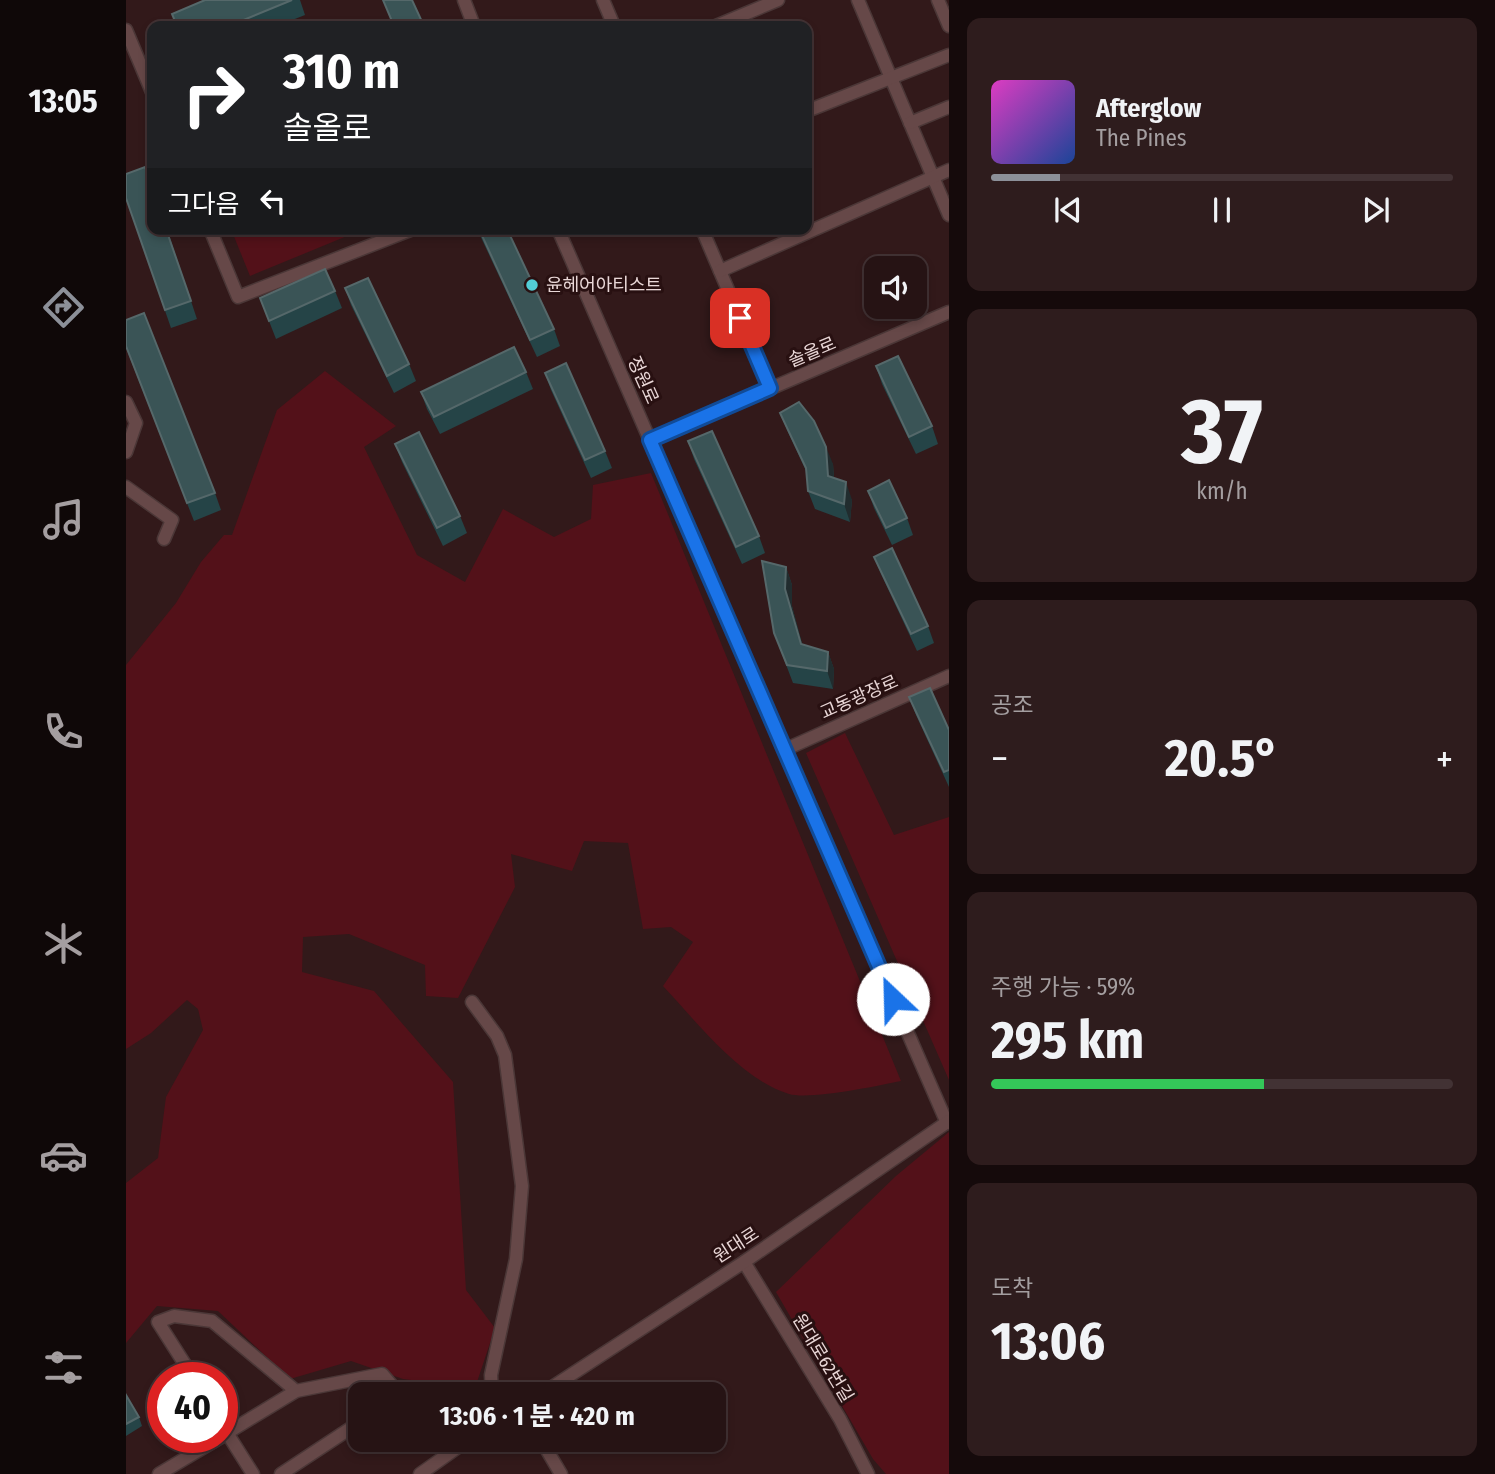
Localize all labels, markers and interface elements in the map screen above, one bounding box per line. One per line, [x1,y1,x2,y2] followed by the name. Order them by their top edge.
[283,42,400,101] text: 310 m
[168,49,259,140] icon: right
[28,82,98,120] text: 13:05
[1096,93,1201,124] text: Afterglow
[283,109,371,147] text: 솔올로
[1096,124,1187,152] text: The Pines
[254,182,292,220] icon: left
[168,189,240,220] text: 그다음
[1049,191,1087,229] icon: previous
[1203,191,1241,229] icon: pause
[1357,191,1395,229] icon: next
[864,256,927,319] map controls
[864,256,927,319] button: sound
[546,274,662,296] place label: 윤헤어아티스트
[524,277,540,293] marker: 윤헤어아티스트
[39,283,88,332] icon: directions
[710,288,770,348] pin
[721,299,759,337] icon: arrive
[785,332,839,372] street label: 솔올로
[623,353,663,407] street label: 정원로
[1181,377,1263,486] text: 37
[1196,477,1248,505] text: km/h
[39,495,88,544] icon: music
[817,670,901,724] street label: 교동광장로
[991,691,1033,719] text: 공조
[39,707,88,756] icon: phone
[1165,727,1279,790] text: 20.5°
[991,736,1008,782] text: −
[1436,736,1453,782] text: +
[39,919,88,968] icon: climate
[856,962,930,1036] position arrow
[991,973,1135,1001] text: 주행 가능 · 59%
[991,1009,1144,1072] text: 295 km
[39,1131,88,1180] icon: car
[709,1222,763,1268] street label: 원대로
[991,1274,1033,1302] text: 도착
[788,1310,858,1406] street label: 원대로62번길
[991,1310,1105,1373] text: 13:06
[39,1343,88,1392] icon: filters
[147,1362,238,1453] speed limit sign: 40
[439,1401,635,1432] text: 13:06 · 1 분 · 420 m

